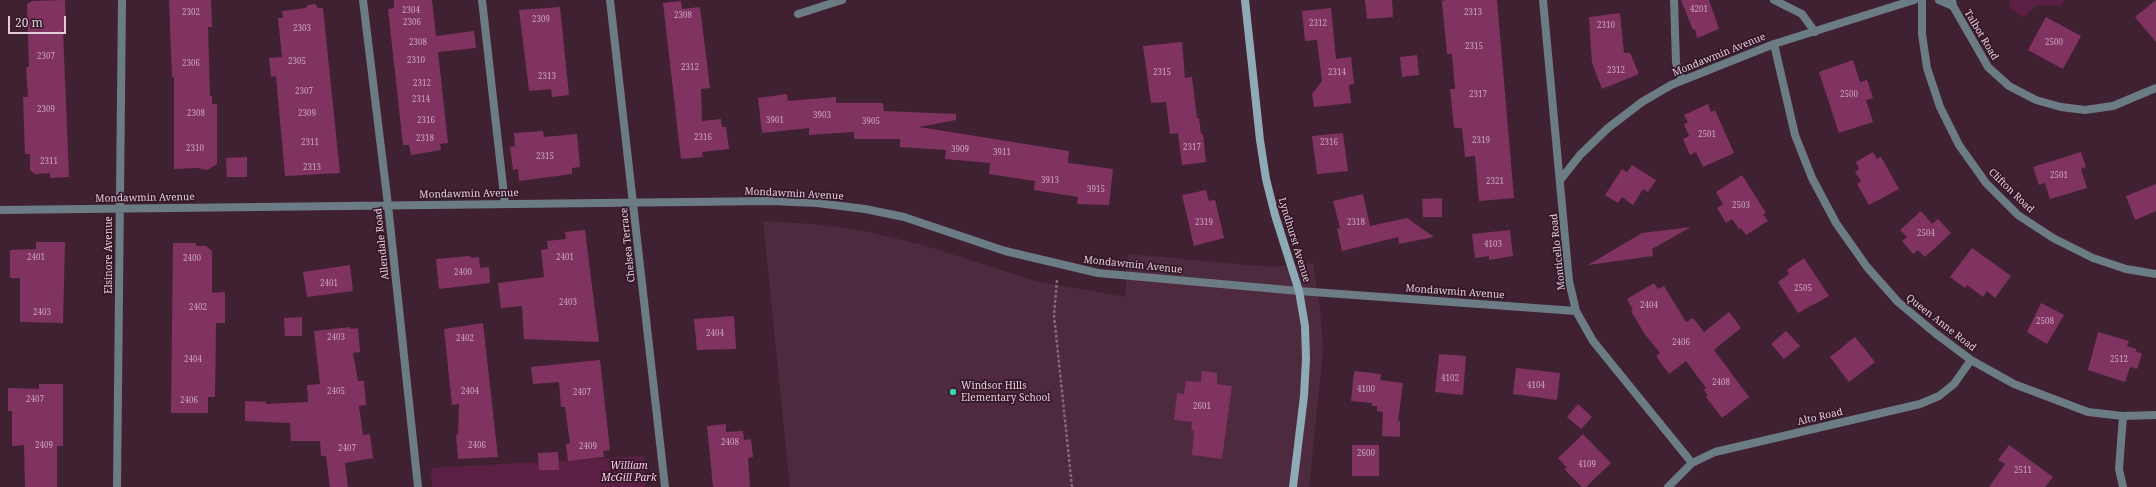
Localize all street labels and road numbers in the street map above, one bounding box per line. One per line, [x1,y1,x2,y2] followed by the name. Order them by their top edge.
[1961,8,2001,62] street label: Talbot Road
[1671,31,1767,79] street label: Mondawmin Avenue
[1986,166,2036,216] street label: Clifton Road
[744,185,844,203] street label: Mondawmin Avenue
[419,187,519,201] street label: Mondawmin Avenue
[95,191,195,205] street label: Mondawmin Avenue
[1275,196,1313,284] street label: Lyndhurst Avenue
[618,207,638,283] street label: Chelsea Terrace
[372,208,392,280] street label: Allendale Road
[1548,213,1568,291] street label: Monticello Road
[103,216,115,294] street label: Elsinore Avenue
[1083,254,1183,276] street label: Mondawmin Avenue
[1405,283,1505,301] street label: Mondawmin Avenue
[1904,292,1978,354] street label: Queen Anne Road
[1796,406,1844,428] street label: Alto Road

